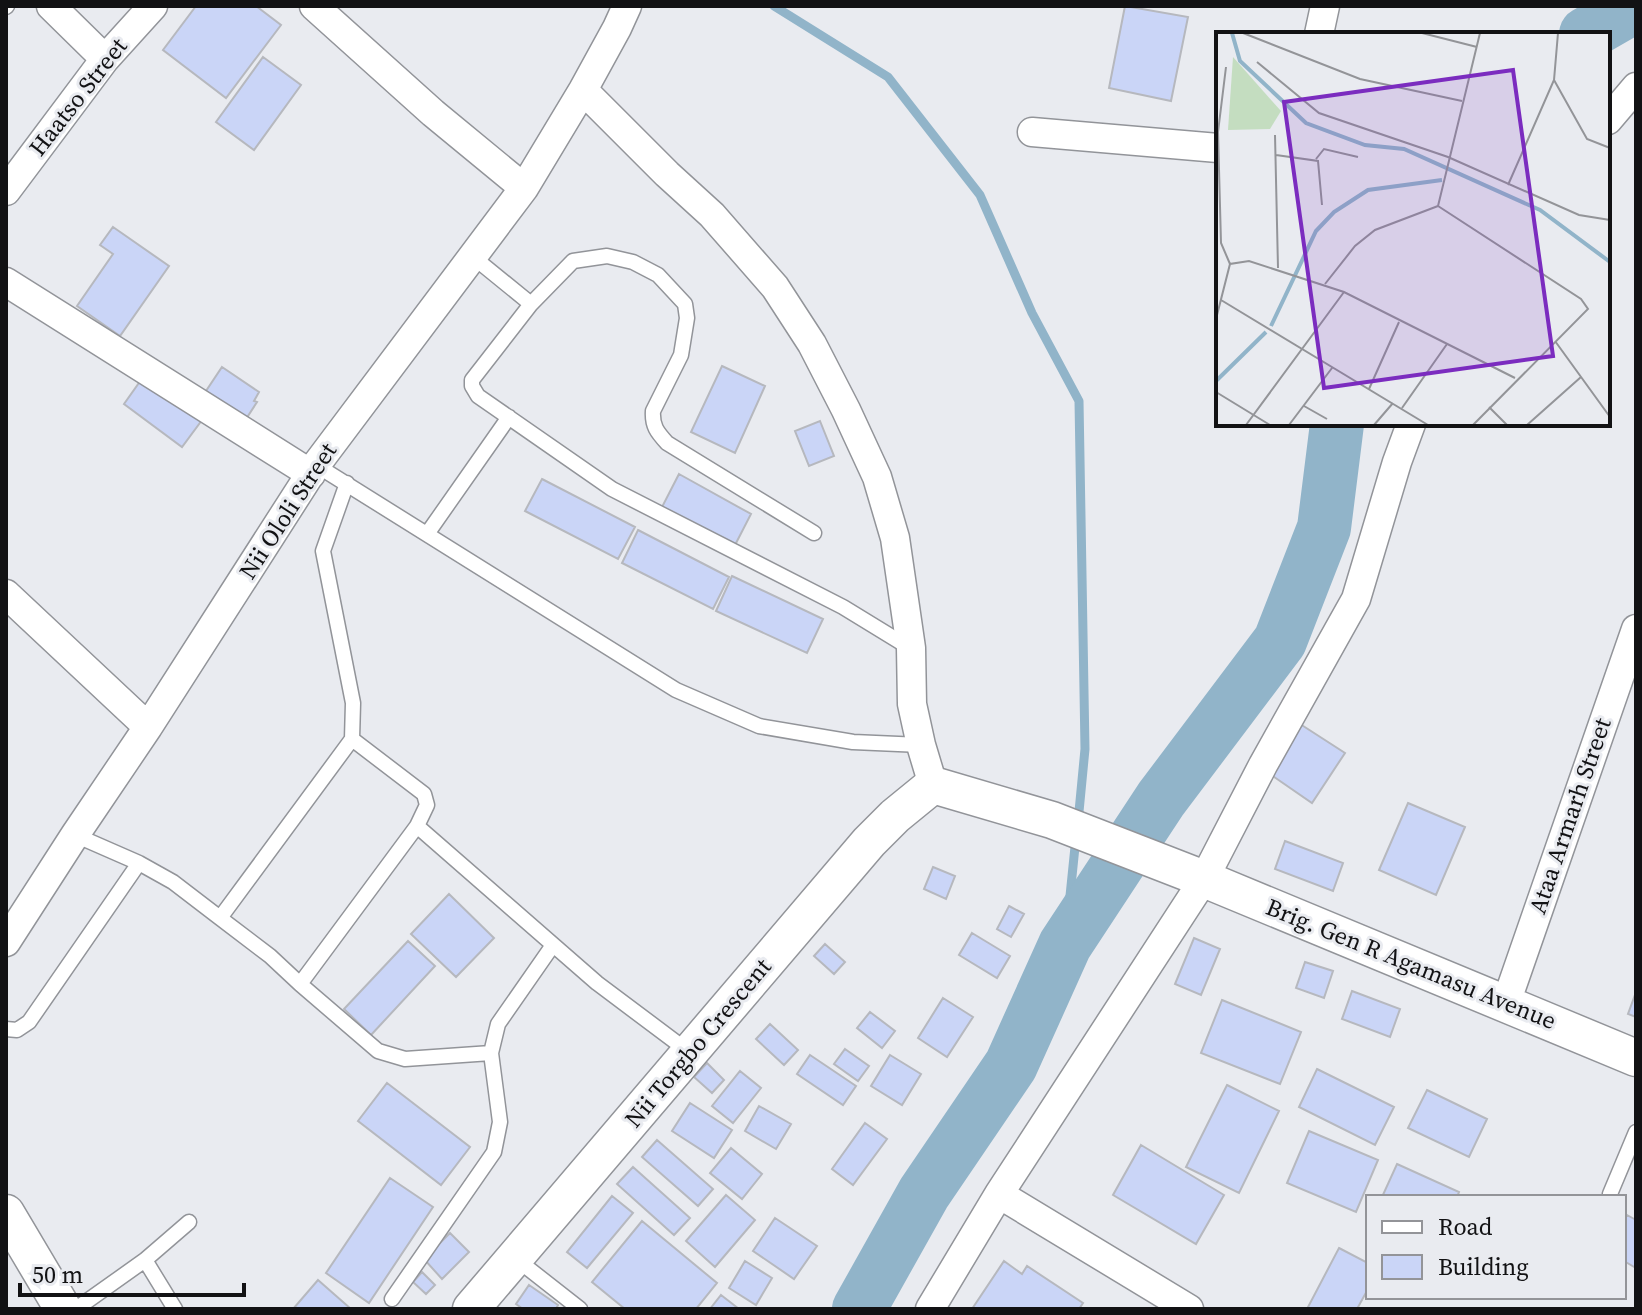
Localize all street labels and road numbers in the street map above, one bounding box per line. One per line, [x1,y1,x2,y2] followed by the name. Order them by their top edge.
[21,30,134,163] street label: Haatso Street
[231,436,344,585] street label: Nii Ololi Street
[1521,713,1619,918] street label: Ataa Armarh Street
[1261,890,1561,1037] street label: Brig. Gen R Agamasu Avenue
[617,951,778,1134] street label: Nii Torgbo Crescent

